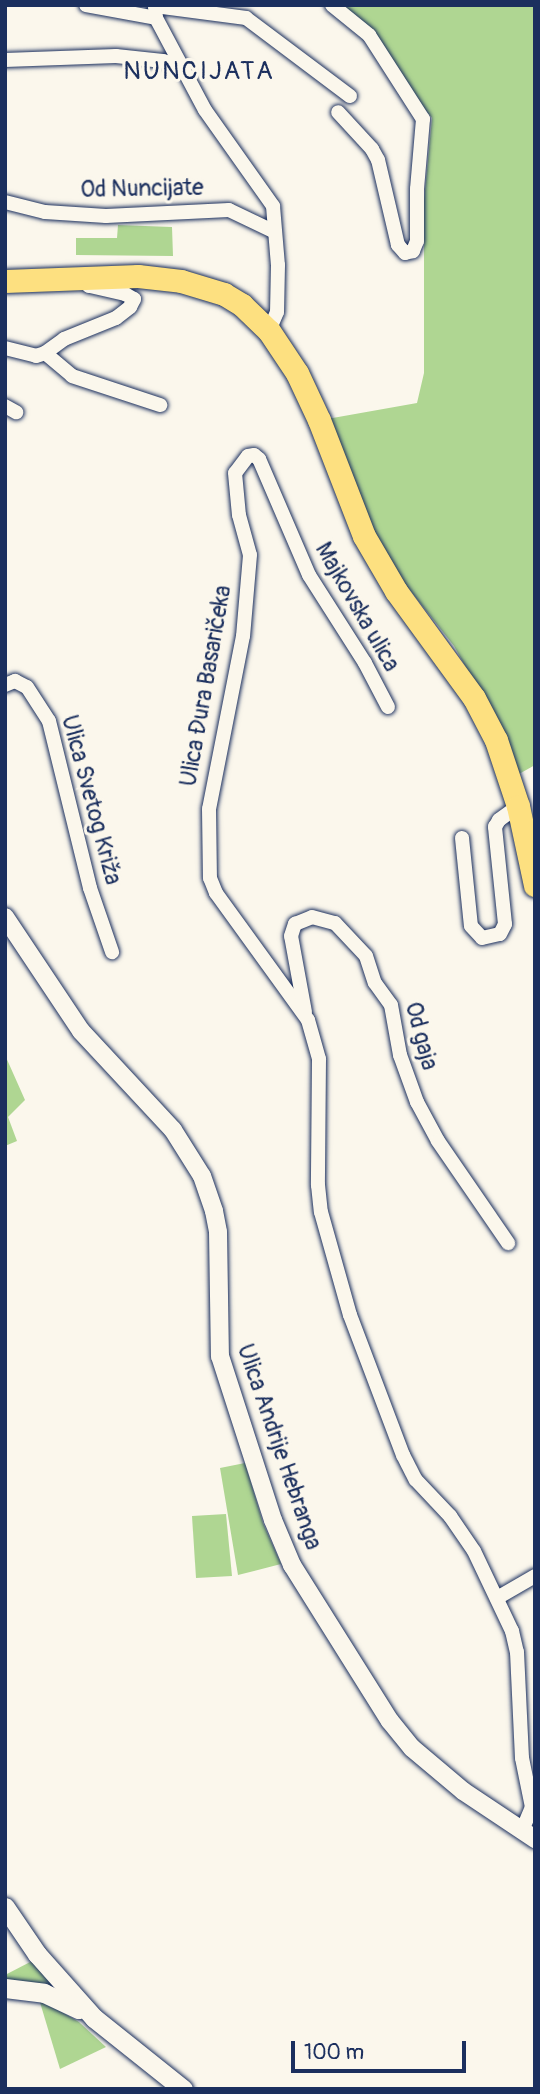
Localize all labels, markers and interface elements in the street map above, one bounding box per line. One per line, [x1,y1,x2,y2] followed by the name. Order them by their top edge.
[124,56,274,88] district label: NUNCIJATA
[80,174,204,204] street label: Od Nuncijate
[309,538,405,676] street label: Majkovska ulica
[175,583,237,789] street label: Ulica Đura Basaričeka
[55,712,127,888] street label: Ulica Svetog Križa
[399,999,443,1073] street label: Od gaja
[231,1341,327,1553] street label: Ulica Andrije Hebranga
[295,2028,470,2072] scale bar
[304,2039,364,2066] text: 100 m

